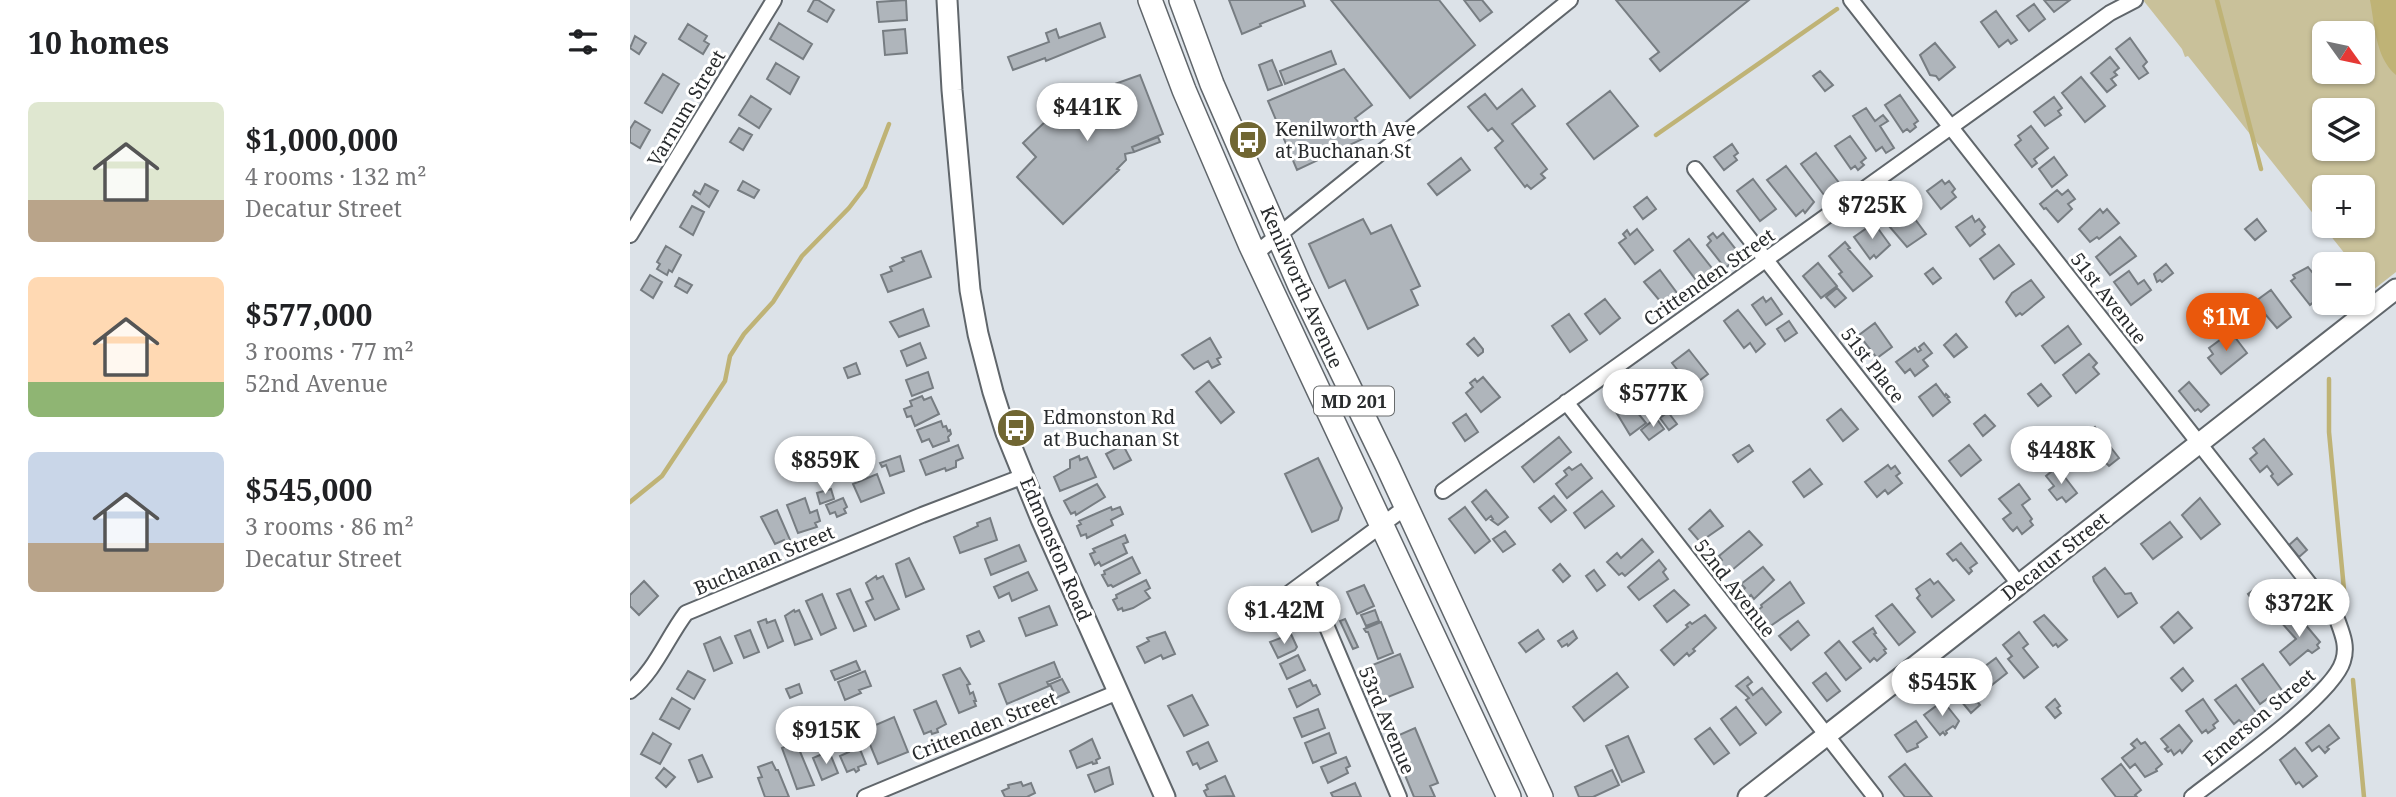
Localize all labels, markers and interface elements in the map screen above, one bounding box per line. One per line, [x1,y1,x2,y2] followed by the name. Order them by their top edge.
[2312,21,2375,84] north arrow
[2312,21,2375,315] map controls
[28,22,169,63] text: 10 homes
[564,23,602,61] icon: filters
[641,45,731,171] street label: Varnum Street
[1038,83,1136,143] pin: $441K
[1053,90,1121,122] text: $441K
[2312,98,2375,161] button: layers
[1275,116,1416,164] place label: Kenilworth Ave at Buchanan St
[245,119,398,160] text: $1,000,000
[1227,119,1269,161] bus stop icon: Kenilworth Ave at Buchanan St
[84,130,168,214] icon: home
[245,160,427,192] text: 4 rooms · 132 m²
[2312,175,2375,238] button: +
[1823,182,1921,241] pin: $725K
[1838,188,1906,220] text: $725K
[245,192,402,224] text: Decatur Street
[1254,202,1350,372] street label: Kenilworth Avenue
[1638,222,1780,332] street label: Crittenden Street
[2065,247,2153,349] street label: 51st Avenue
[2312,252,2375,315] button: −
[245,294,372,335] text: $577,000
[2192,294,2260,353] pin: $1M
[2202,300,2250,332] text: $1M
[84,305,168,389] icon: home
[1835,322,1911,408] street label: 51st Place
[245,335,414,367] text: 3 rooms · 77 m²
[245,367,388,399] text: 52nd Avenue
[1604,370,1702,429] pin: $577K
[1619,376,1687,408] text: $577K
[1314,386,1394,416] road number: MD 201
[1043,404,1179,452] place label: Edmonston Rd at Buchanan St
[995,407,1037,449] bus stop icon: Edmonston Rd at Buchanan St
[2012,426,2110,486] pin: $448K
[2027,433,2095,465] text: $448K
[776,436,874,496] pin: $859K
[791,443,859,475] text: $859K
[245,469,372,510] text: $545,000
[1014,473,1098,625] street label: Edmonston Road
[84,480,168,564] icon: home
[1996,506,2114,606] street label: Decatur Street
[245,510,414,542] text: 3 rooms · 86 m²
[690,519,838,601] street label: Buchanan Street
[1688,533,1782,643] street label: 52nd Avenue
[245,542,402,574] text: Decatur Street
[2250,580,2348,639] pin: $372K
[1227,586,1341,646] pin: $1.42M
[2265,586,2333,618] text: $372K
[1244,593,1324,625] text: $1.42M
[1893,658,1991,718] pin: $545K
[1353,662,1421,778] street label: 53rd Avenue
[2198,662,2321,772] street label: Emerson Street
[1908,665,1976,697] text: $545K
[907,685,1061,767] street label: Crittenden Street
[777,706,875,766] pin: $915K
[792,713,860,745] text: $915K

